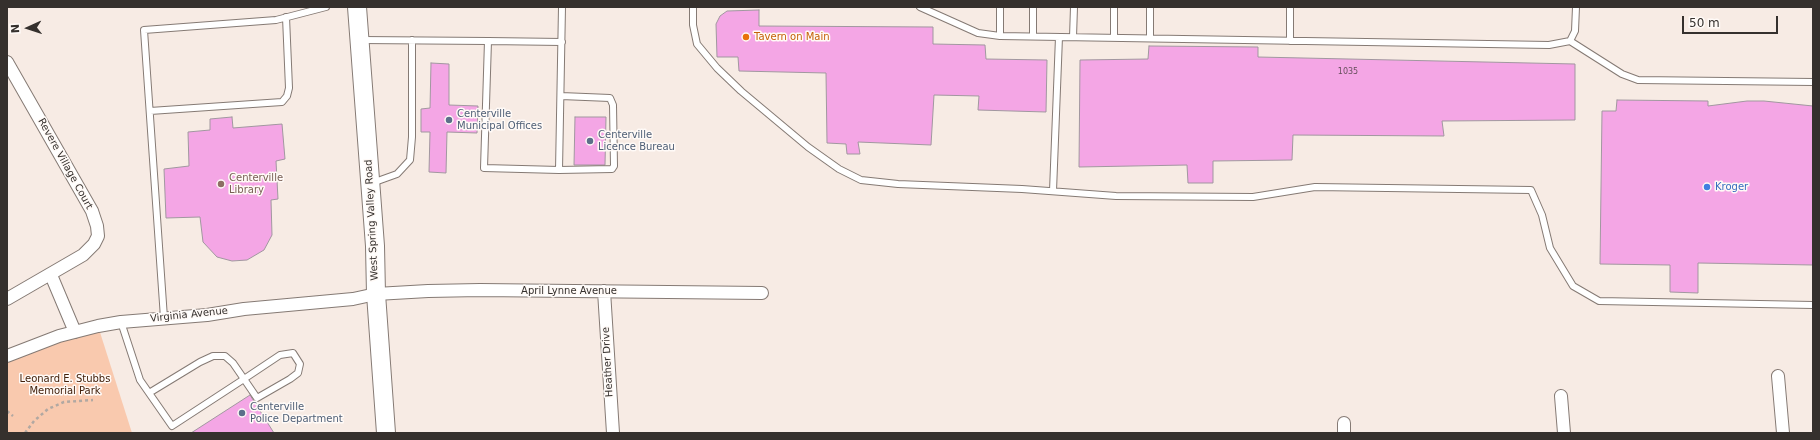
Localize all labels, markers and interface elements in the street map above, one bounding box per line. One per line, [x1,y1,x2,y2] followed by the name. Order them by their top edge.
[8,8,48,48] north arrow
[1684,8,1780,34] scale bar
[1689,16,1720,30] text: 50 m
[9,24,22,34] text: N
[754,31,830,43] place label: Tavern on Main
[741,32,751,42] marker: Tavern on Main
[1338,67,1358,77] house number: 1035
[457,108,542,132] place label: Centerville Municipal Offices
[444,115,454,125] marker: Centerville Municipal Offices
[35,116,95,212] street label: Revere Village Court
[598,129,675,152] place label: Centerville Licence Bureau
[585,136,595,146] marker: Centerville Licence Bureau
[363,159,381,281] street label: West Spring Valley Road
[229,172,283,196] place label: Centerville Library
[216,179,226,189] marker: Centerville Library
[1715,181,1748,193] place label: Kroger
[1702,182,1712,192] marker: Kroger
[521,285,617,297] street label: April Lynne Avenue
[150,305,228,325] street label: Virginia Avenue
[600,327,616,397] street label: Heather Drive
[20,373,110,396] park label: Leonard E. Stubbs Memorial Park
[250,401,343,424] place label: Centerville Police Department
[237,408,247,418] marker: Centerville Police Department

